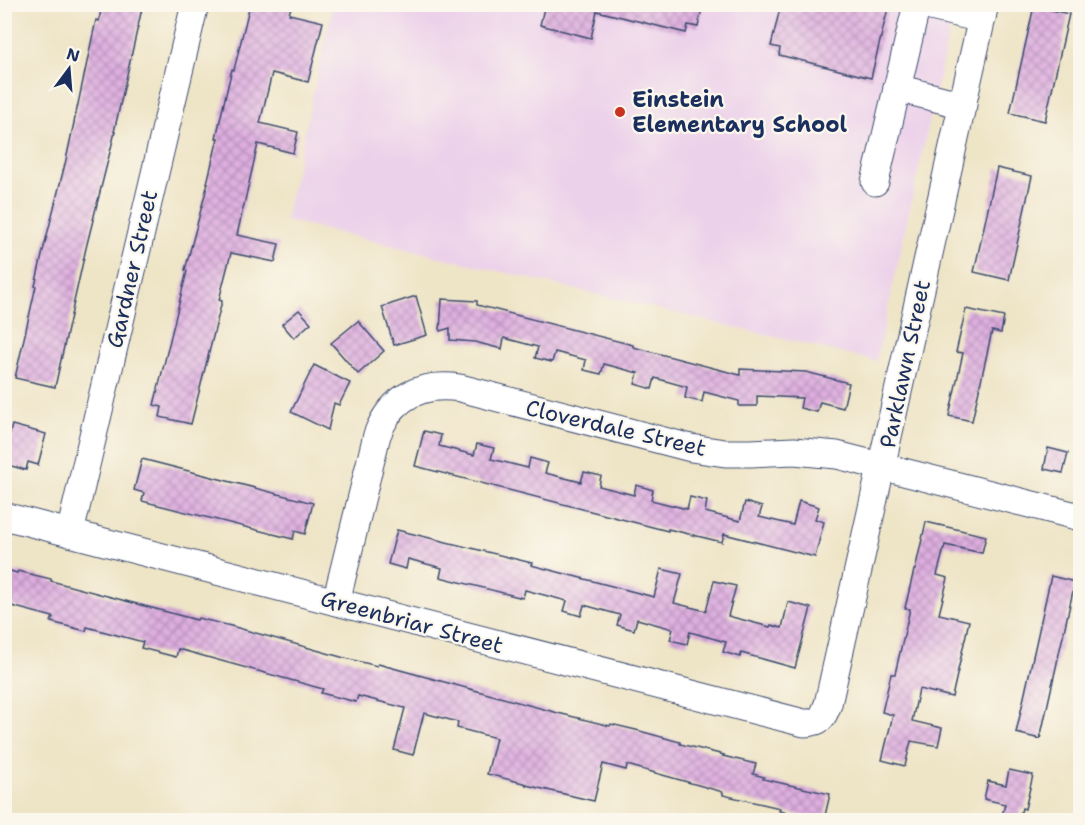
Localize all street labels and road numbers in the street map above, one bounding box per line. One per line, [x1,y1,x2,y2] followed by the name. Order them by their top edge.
[100,187,164,351] street label: Gardner Street
[873,277,937,451] street label: Parklawn Street
[523,393,709,463] street label: Cloverdale Street
[317,584,507,660] street label: Greenbriar Street

